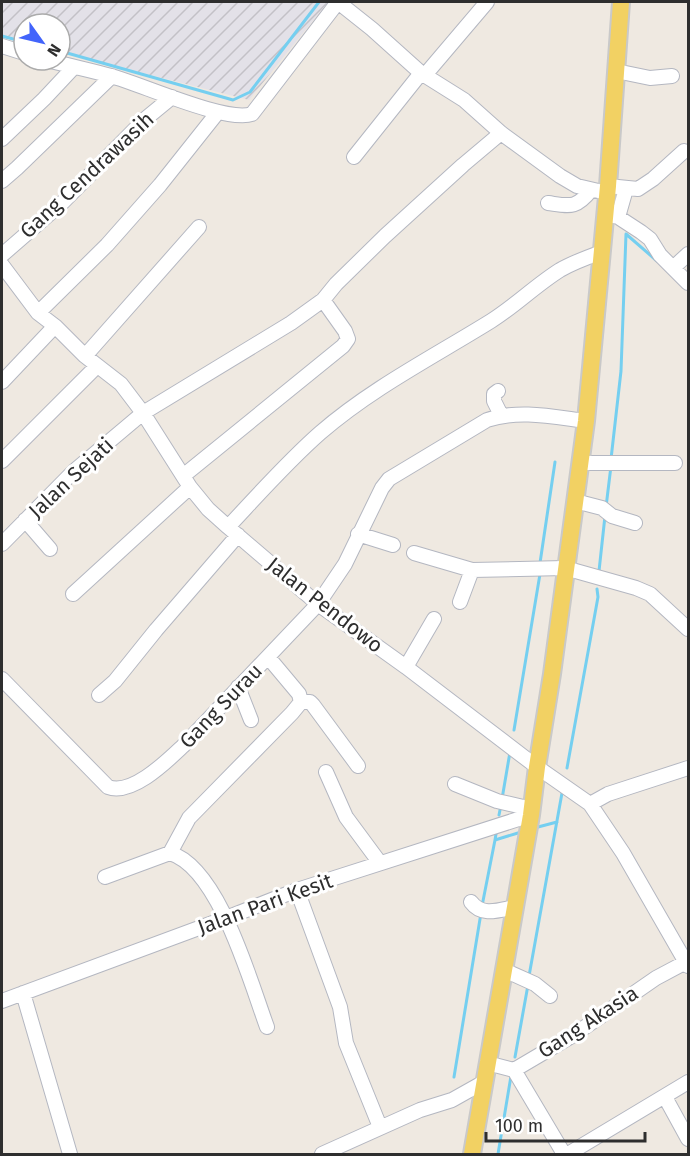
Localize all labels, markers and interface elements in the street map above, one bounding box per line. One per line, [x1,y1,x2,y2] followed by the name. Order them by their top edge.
[12,12,72,72] north arrow
[43,40,65,60] text: N
[15,106,159,244] street label: Gang Cendrawasih
[23,432,119,524] street label: Jalan Sejati
[262,552,388,658] street label: Jalan Pendowo
[174,658,268,754] street label: Gang Surau
[194,867,336,940] street label: Jalan Pari Kesit
[533,980,643,1064] street label: Gang Akasia
[486,1105,645,1143] scale bar
[495,1115,543,1137] text: 100 m

